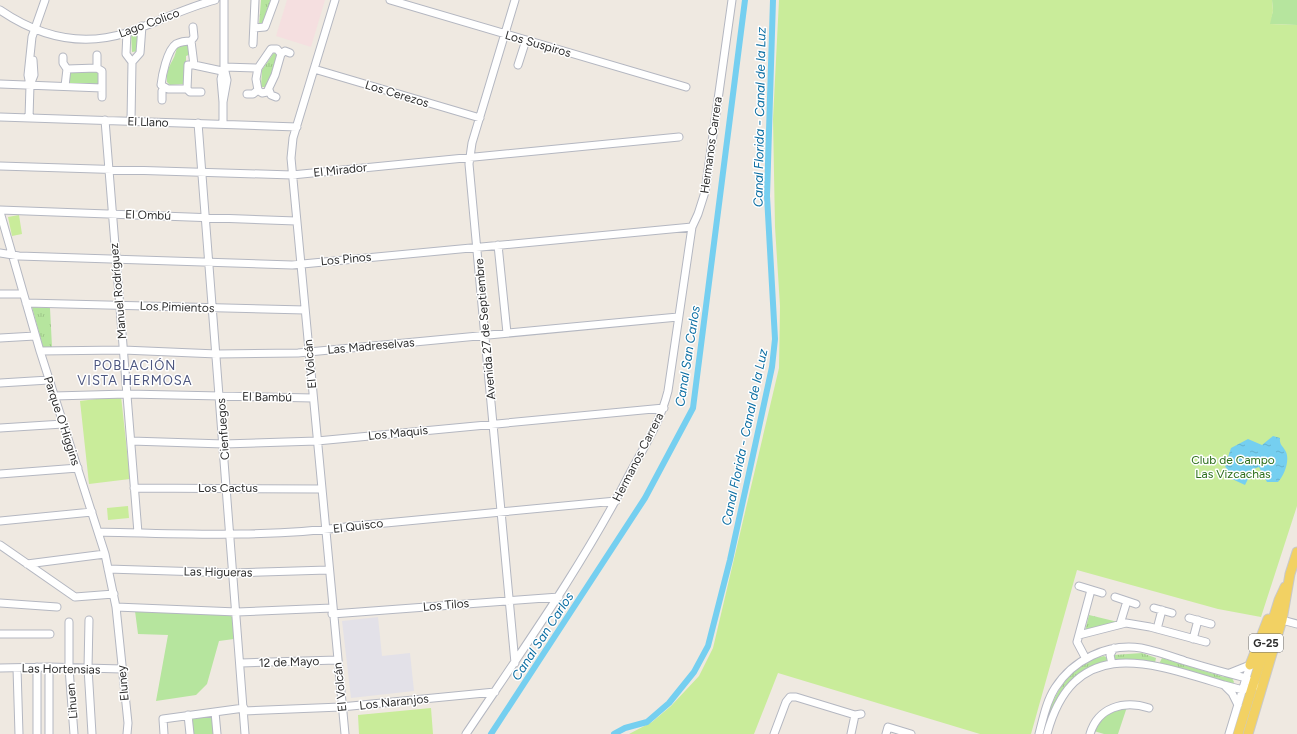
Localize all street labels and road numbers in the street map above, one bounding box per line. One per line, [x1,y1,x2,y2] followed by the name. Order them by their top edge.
[117,5,181,40] street label: Lago Colico
[503,28,573,60] street label: Los Suspiros
[363,78,431,110] street label: Los Cerezos
[697,96,725,194] street label: Hermanos Carrera
[127,114,169,130] street label: El Llano
[312,160,368,180] street label: El Mirador
[125,207,171,223] street label: El Ombú
[107,242,129,340] street label: Manuel Rodríguez
[320,250,372,268] street label: Los Pinos
[472,257,498,400] street label: Avenida 27 de Septiembre
[139,299,215,315] street label: Los Pimientos
[327,335,416,357] street label: Las Madreselvas
[301,338,319,389] street label: El Volcán
[41,375,83,468] street label: Parque O'Higgins
[242,390,292,404] street label: El Bambú
[214,397,232,460] street label: Cienfuegos
[610,410,666,504] street label: Hermanos Carrera
[367,423,429,443] street label: Los Maquis
[198,481,258,495] street label: Los Cactus
[332,516,384,536] street label: El Quisco
[183,564,253,580] street label: Las Higueras
[422,596,470,614] street label: Los Tilos
[1249,634,1283,652] road number: G-25
[259,654,320,670] street label: 12 de Mayo
[21,661,101,677] street label: Las Hortensias
[330,661,350,712] street label: El Volcán
[114,664,132,702] street label: Eluney
[63,682,81,719] street label: Lihuen
[359,691,430,713] street label: Los Naranjos

